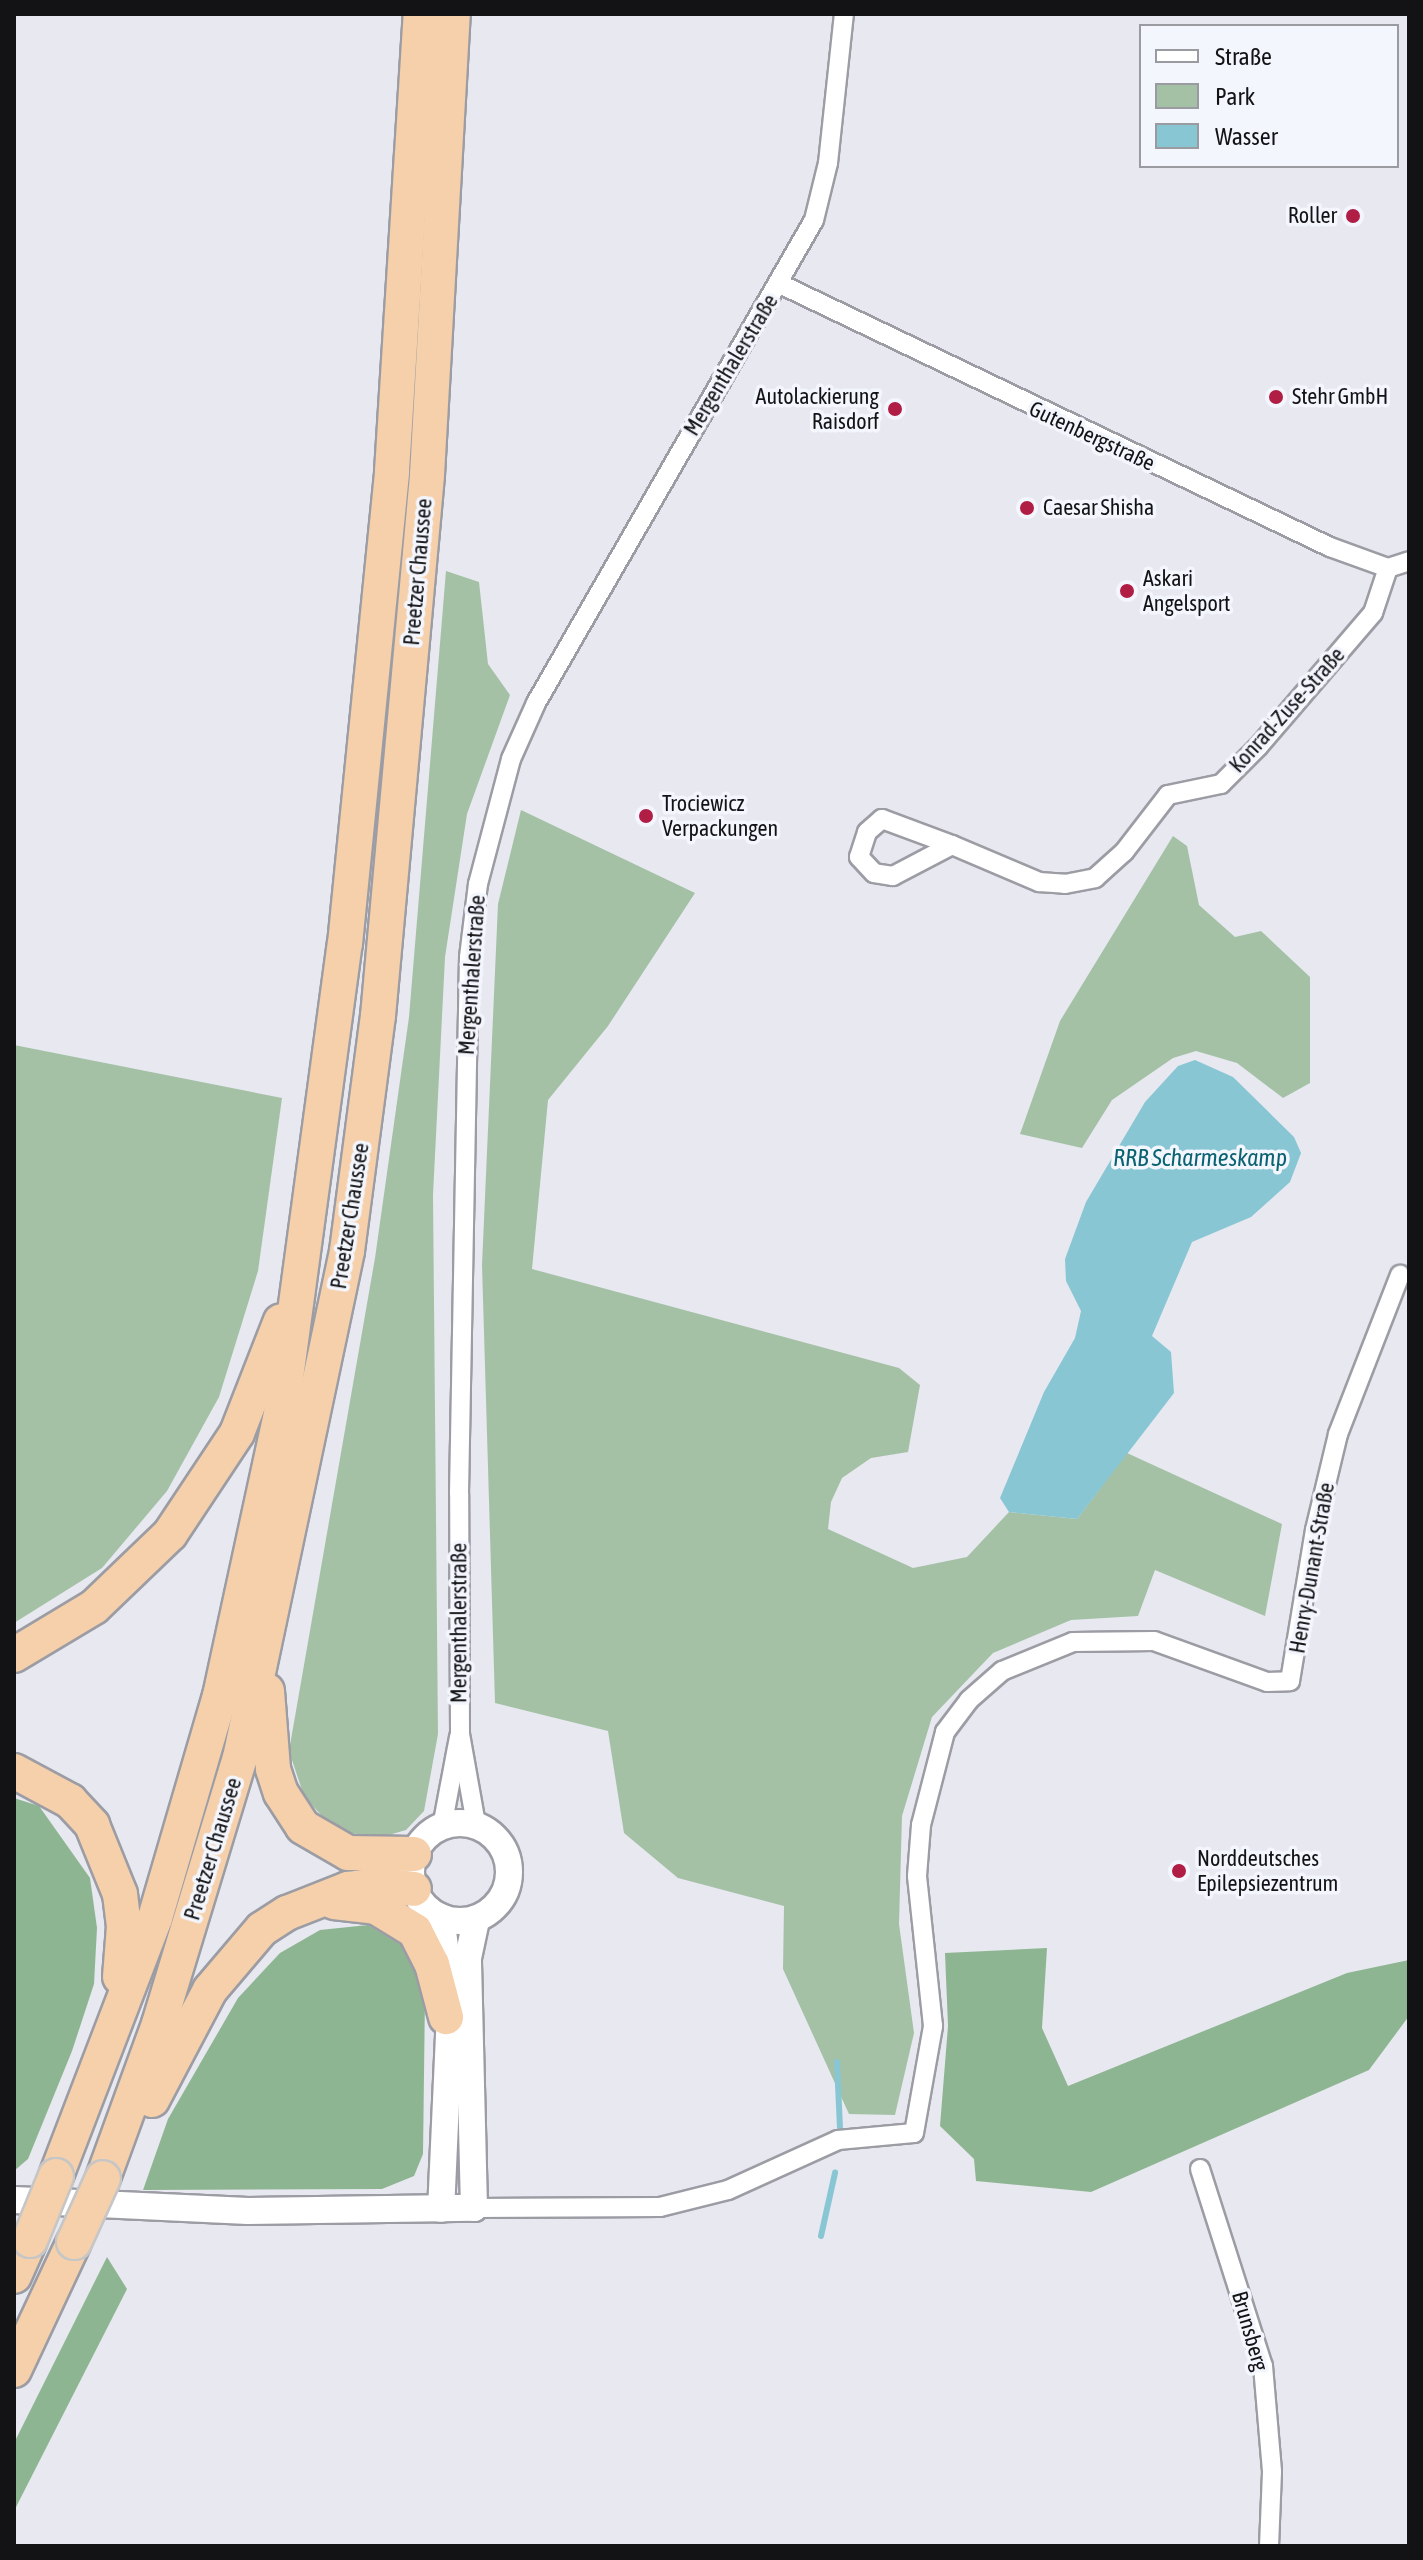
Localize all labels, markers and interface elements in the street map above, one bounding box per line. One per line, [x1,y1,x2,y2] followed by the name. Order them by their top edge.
[1139,24,1399,168] legend
[1215,43,1272,70] text: Straße
[1215,83,1255,110] text: Park
[1215,123,1278,150] text: Wasser
[1288,203,1337,229] place label: Roller
[1344,207,1362,225] marker: Roller
[678,290,784,440] street label: Mergenthalerstraße
[756,383,879,434] place label: Autolackierung Raisdorf
[1292,384,1388,410] place label: Stehr GmbH
[1267,388,1285,406] marker: Stehr GmbH
[1025,395,1159,477] street label: Gutenbergstraße
[886,400,904,418] marker: Autolackierung Raisdorf
[1043,495,1154,521] place label: Caesar Shisha
[398,497,438,647] street label: Preetzer Chaussee
[1018,499,1036,517] marker: Caesar Shisha
[1143,565,1230,616] place label: Askari Angelsport
[1118,582,1136,600] marker: Askari Angelsport
[1224,642,1350,778] street label: Konrad-Zuse-Straße
[662,790,778,842] place label: Trociewicz Verpackungen
[637,807,655,825] marker: Trociewicz Verpackungen
[453,894,491,1056] street label: Mergenthalerstraße
[325,1141,375,1291] street label: Preetzer Chaussee
[1113,1144,1287,1172] water label: RRB Scharmeskamp
[1284,1481,1340,1655] street label: Henry-Dunant-Straße
[446,1543,472,1703] street label: Mergenthalerstraße
[179,1775,247,1923] street label: Preetzer Chaussee
[1197,1845,1338,1896] place label: Norddeutsches Epilepsiezentrum
[1168,1860,1190,1882] marker: Norddeutsches Epilepsiezentrum
[1226,2288,1274,2374] street label: Brunsberg

